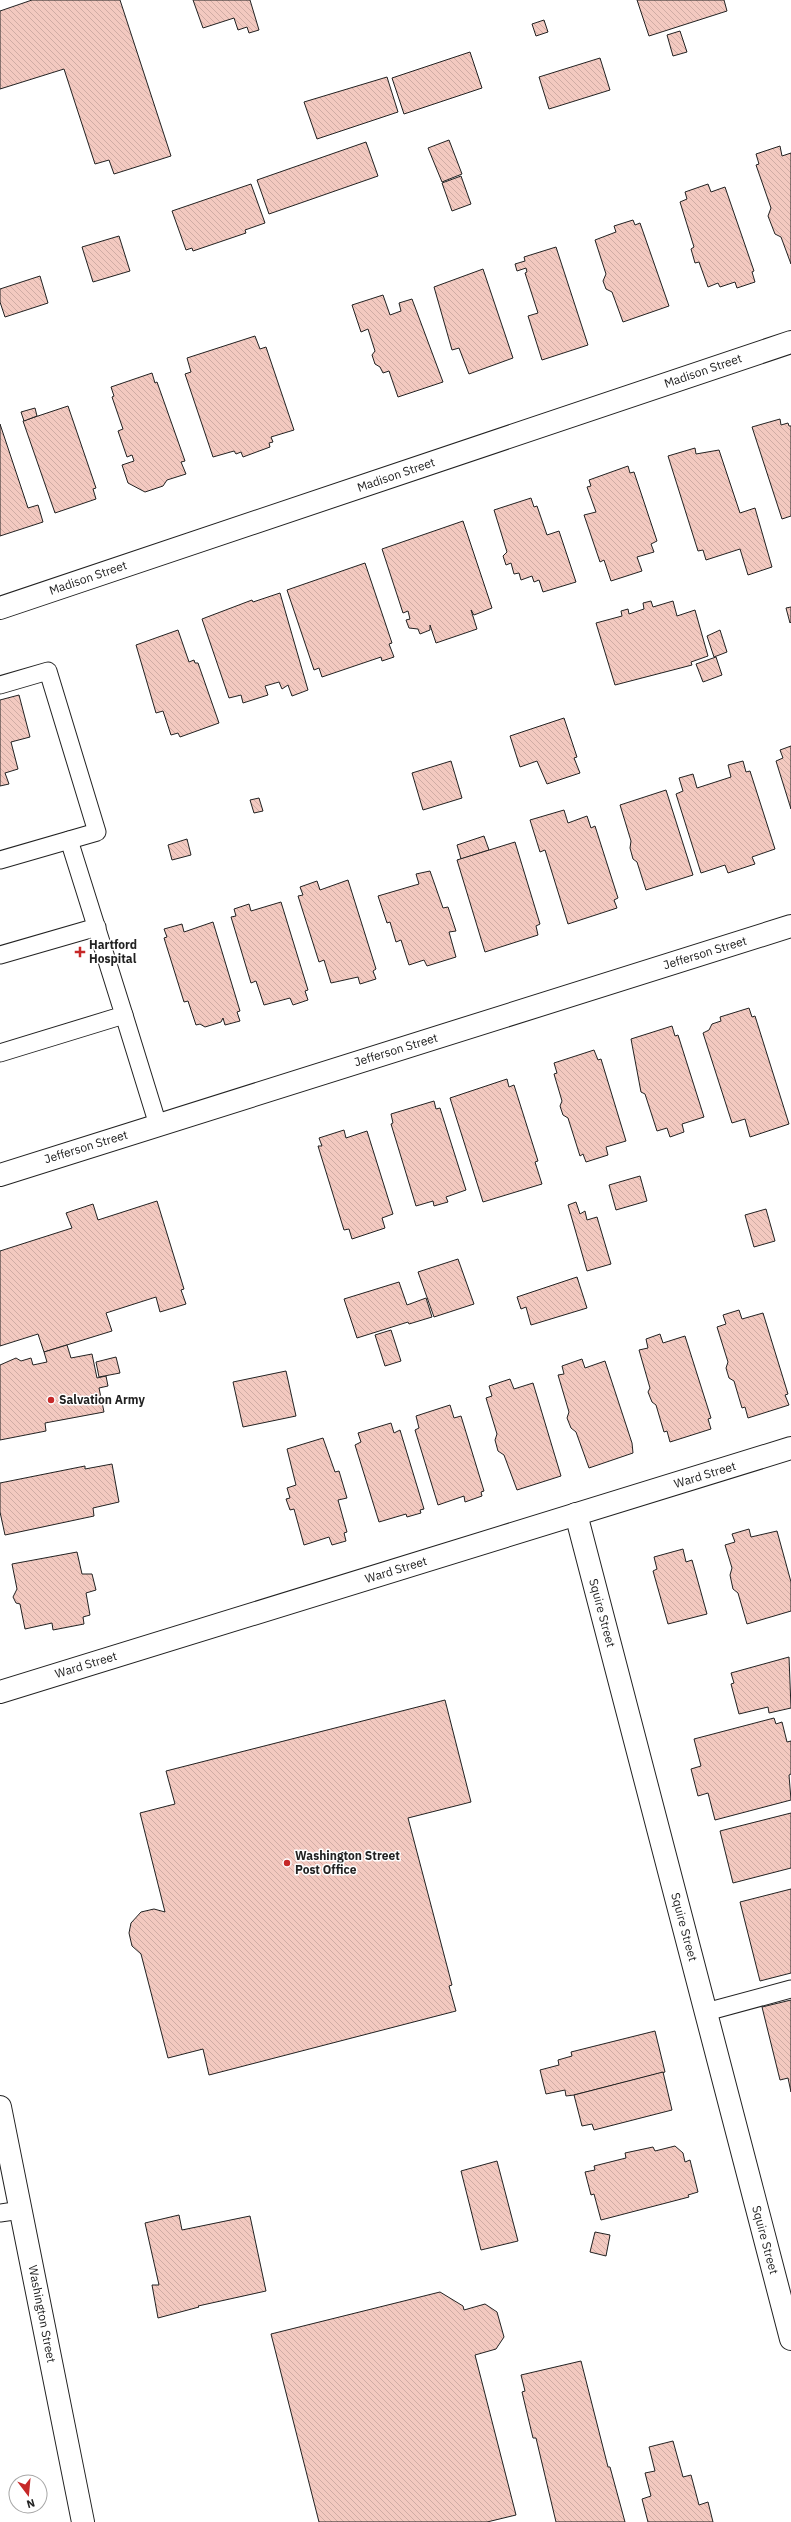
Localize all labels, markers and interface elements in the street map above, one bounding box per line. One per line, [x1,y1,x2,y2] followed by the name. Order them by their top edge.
[662,350,744,391] street label: Madison Street
[355,454,437,495] street label: Madison Street
[47,557,129,598] street label: Madison Street
[661,933,748,972] street label: Jefferson Street
[89,937,137,966] place label: Hartford Hospital
[74,946,86,958] marker: Hartford Hospital
[352,1030,439,1069] street label: Jefferson Street
[42,1127,129,1166] street label: Jefferson Street
[59,1392,145,1407] place label: Salvation Army
[46,1395,56,1405] marker: Salvation Army
[672,1458,738,1491] street label: Ward Street
[363,1553,429,1586] street label: Ward Street
[586,1577,619,1649] street label: Squire Street
[53,1648,119,1681] street label: Ward Street
[295,1848,400,1877] place label: Washington Street Post Office
[282,1858,292,1868] marker: Washington Street Post Office
[668,1891,701,1963] street label: Squire Street
[749,2204,782,2276] street label: Squire Street
[26,2264,59,2364] street label: Washington Street
[8,2474,48,2514] north arrow
[25,2496,37,2511] text: N

